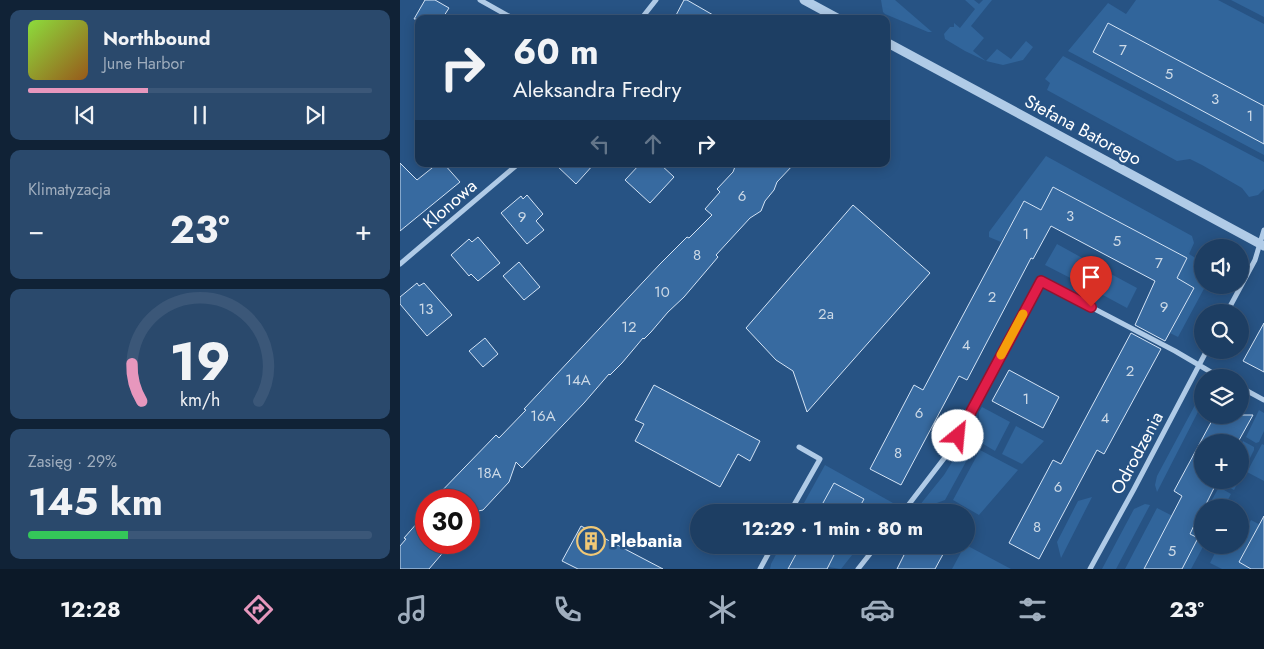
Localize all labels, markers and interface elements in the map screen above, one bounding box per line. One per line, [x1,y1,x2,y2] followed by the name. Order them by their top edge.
[103,25,210,52] text: Northbound
[513,27,599,77] text: 60 m
[430,35,495,100] icon: right
[1119,39,1127,61] house number: 7
[103,52,185,75] text: June Harbor
[1165,63,1173,85] house number: 5
[513,73,681,105] text: Aleksandra Fredry
[1020,88,1146,172] street label: Stefana Batorego
[1211,88,1219,110] house number: 3
[71,101,99,129] icon: previous
[186,101,214,129] icon: pause
[301,101,329,129] icon: next
[1247,105,1253,127] house number: 1
[586,130,614,158] icon: left
[639,130,667,158] icon: ahead
[692,130,720,158] icon: right
[417,173,483,235] street label: Klonowa
[28,178,111,201] text: Klimatyzacja
[738,185,746,207] house number: 6
[170,202,230,257] text: 23°
[1066,205,1074,227] house number: 3
[518,206,526,228] house number: 9
[28,210,45,251] text: −
[355,210,372,251] text: +
[1023,223,1029,245] house number: 1
[1113,230,1121,252] house number: 5
[1194,239,1249,554] map controls
[1194,239,1249,294] button: sound
[693,244,701,266] house number: 8
[1155,252,1163,274] house number: 7
[1070,256,1112,307] pin
[1077,263,1105,291] icon: arrive
[654,281,670,303] house number: 10
[988,286,996,308] house number: 2
[1160,296,1168,318] house number: 9
[419,298,433,320] house number: 13
[818,303,834,325] house number: 2a
[1194,304,1249,359] button: search
[621,316,637,338] house number: 12
[169,324,231,400] text: 19
[962,334,971,356] house number: 4
[1126,360,1134,382] house number: 2
[565,369,591,391] house number: 14A
[1194,369,1249,424] button: layers
[180,387,220,413] text: km/h
[1023,388,1029,410] house number: 1
[915,402,923,424] house number: 6
[530,405,556,427] house number: 16A
[1101,407,1110,429] house number: 4
[1104,407,1170,499] street label: Odrodzenia
[931,409,983,461] position arrow
[1194,434,1249,489] button: +
[894,442,902,464] house number: 8
[28,450,117,473] text: Zasięg · 29%
[477,462,501,484] house number: 18A
[28,474,163,529] text: 145 km
[1054,476,1062,498] house number: 6
[415,489,480,554] speed limit sign: 30
[1194,499,1249,554] button: −
[742,515,923,542] text: 12:29 · 1 min · 80 m
[1033,516,1041,538] house number: 8
[576,526,606,556] building icon: Plebania
[610,528,682,554] place label: Plebania
[1168,540,1176,562] house number: 5
[241,592,276,627] icon: directions
[395,592,430,627] icon: music
[550,592,585,627] icon: phone
[705,592,740,627] icon: climate
[860,592,895,627] icon: car
[1015,592,1050,627] icon: filters
[60,593,121,625] text: 12:28
[1169,593,1204,625] text: 23°

